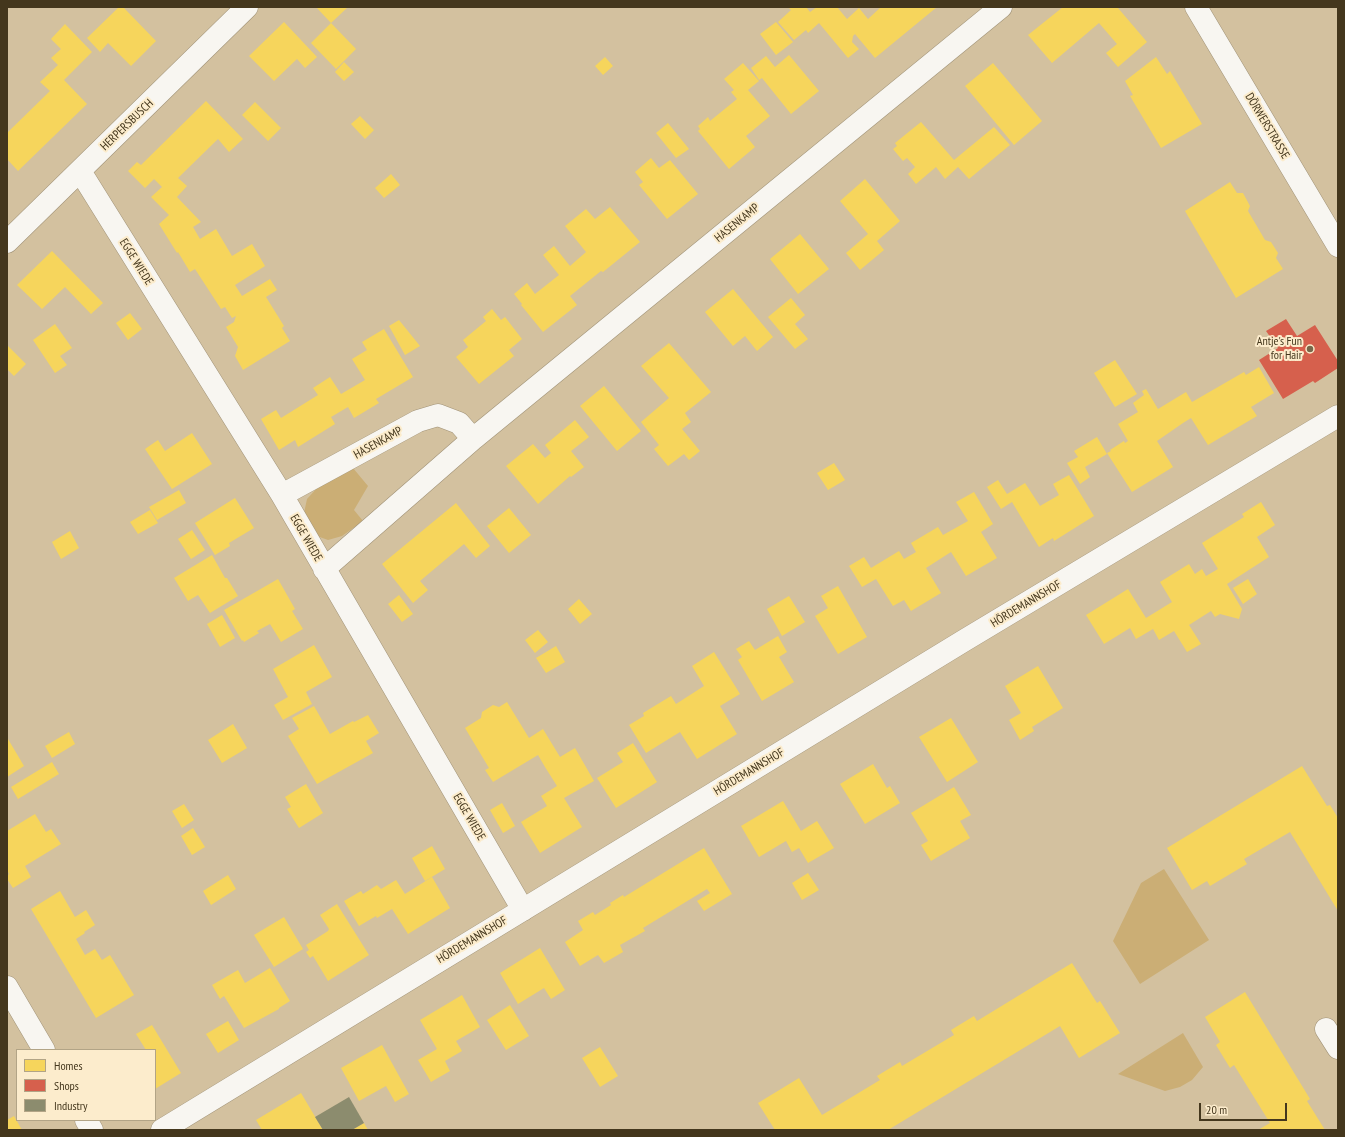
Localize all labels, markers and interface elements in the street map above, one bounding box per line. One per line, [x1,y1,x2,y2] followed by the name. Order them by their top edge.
[1242,90,1292,162] street label: DÖRWERSTRASSE
[98,96,156,154] street label: HERPERSBUSCH
[712,201,762,245] street label: HASENKAMP
[116,236,156,288] street label: EGGE WIEDE
[1257,335,1302,363] place label: Antje's Fun for Hair
[1305,344,1315,354] marker: Antje's Fun for Hair
[351,424,405,462] street label: HASENKAMP
[287,512,325,564] street label: EGGE WIEDE
[988,577,1064,631] street label: HÖRDEMANNSHOF
[711,745,787,799] street label: HÖRDEMANNSHOF
[450,791,488,843] street label: EGGE WIEDE
[434,913,510,967] street label: HÖRDEMANNSHOF
[16,1049,156,1121] legend
[54,1058,82,1073] text: Homes
[54,1078,79,1093] text: Shops
[1201,1095,1289,1121] scale bar
[54,1098,88,1113] text: Industry
[1206,1102,1227,1117] text: 20 m

